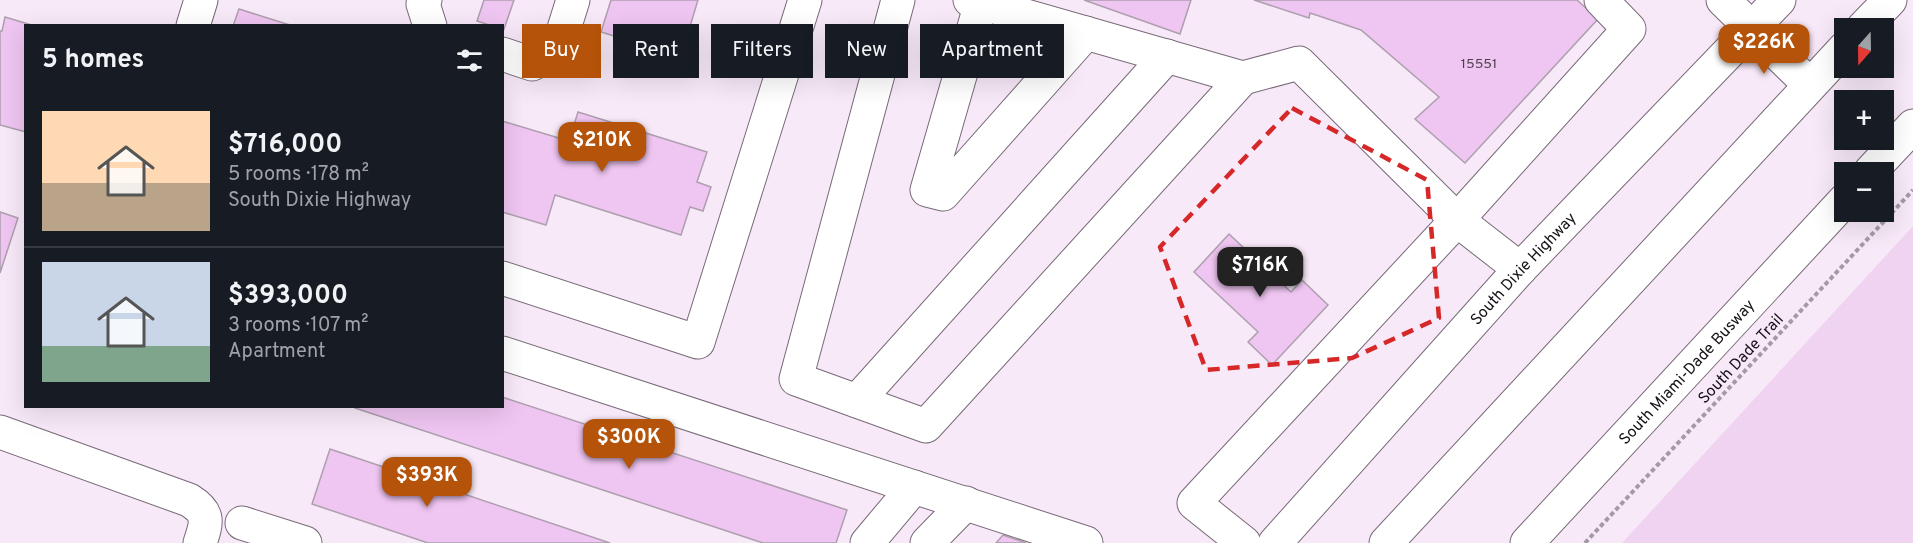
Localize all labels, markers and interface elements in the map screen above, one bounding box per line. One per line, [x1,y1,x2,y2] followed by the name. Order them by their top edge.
[1834,18,1894,78] north arrow
[1834,18,1894,222] map controls
[522,24,601,78] chip: Buy
[613,24,699,78] chip: Rent
[711,24,813,78] chip: Filters
[825,24,908,78] chip: New
[920,24,1064,78] chip: Apartment
[1722,24,1806,75] pin: $226K
[1733,30,1795,56] text: $226K
[42,44,144,77] text: 5 homes
[453,44,486,77] icon: filters
[1461,56,1497,73] house number: 15551
[1834,90,1894,150] button: +
[560,122,644,173] pin: $210K
[572,128,632,154] text: $210K
[228,129,342,162] text: $716,000
[90,135,162,207] icon: home
[228,162,369,188] text: 5 rooms · 178 m²
[1834,162,1894,222] button: −
[228,188,411,214] text: South Dixie Highway
[1467,209,1581,330] street label: South Dixie Highway
[1218,247,1302,298] pin: $716K
[1231,253,1289,279] text: $716K
[228,280,348,313] text: $393,000
[90,286,162,358] icon: home
[1615,296,1760,450] street label: South Miami-Dade Busway
[1695,310,1788,409] street label: South Dade Trail
[228,313,369,339] text: 3 rooms · 107 m²
[228,339,326,365] text: Apartment
[587,419,671,470] pin: $300K
[597,425,661,451] text: $300K
[385,457,469,508] pin: $393K
[396,463,458,489] text: $393K

